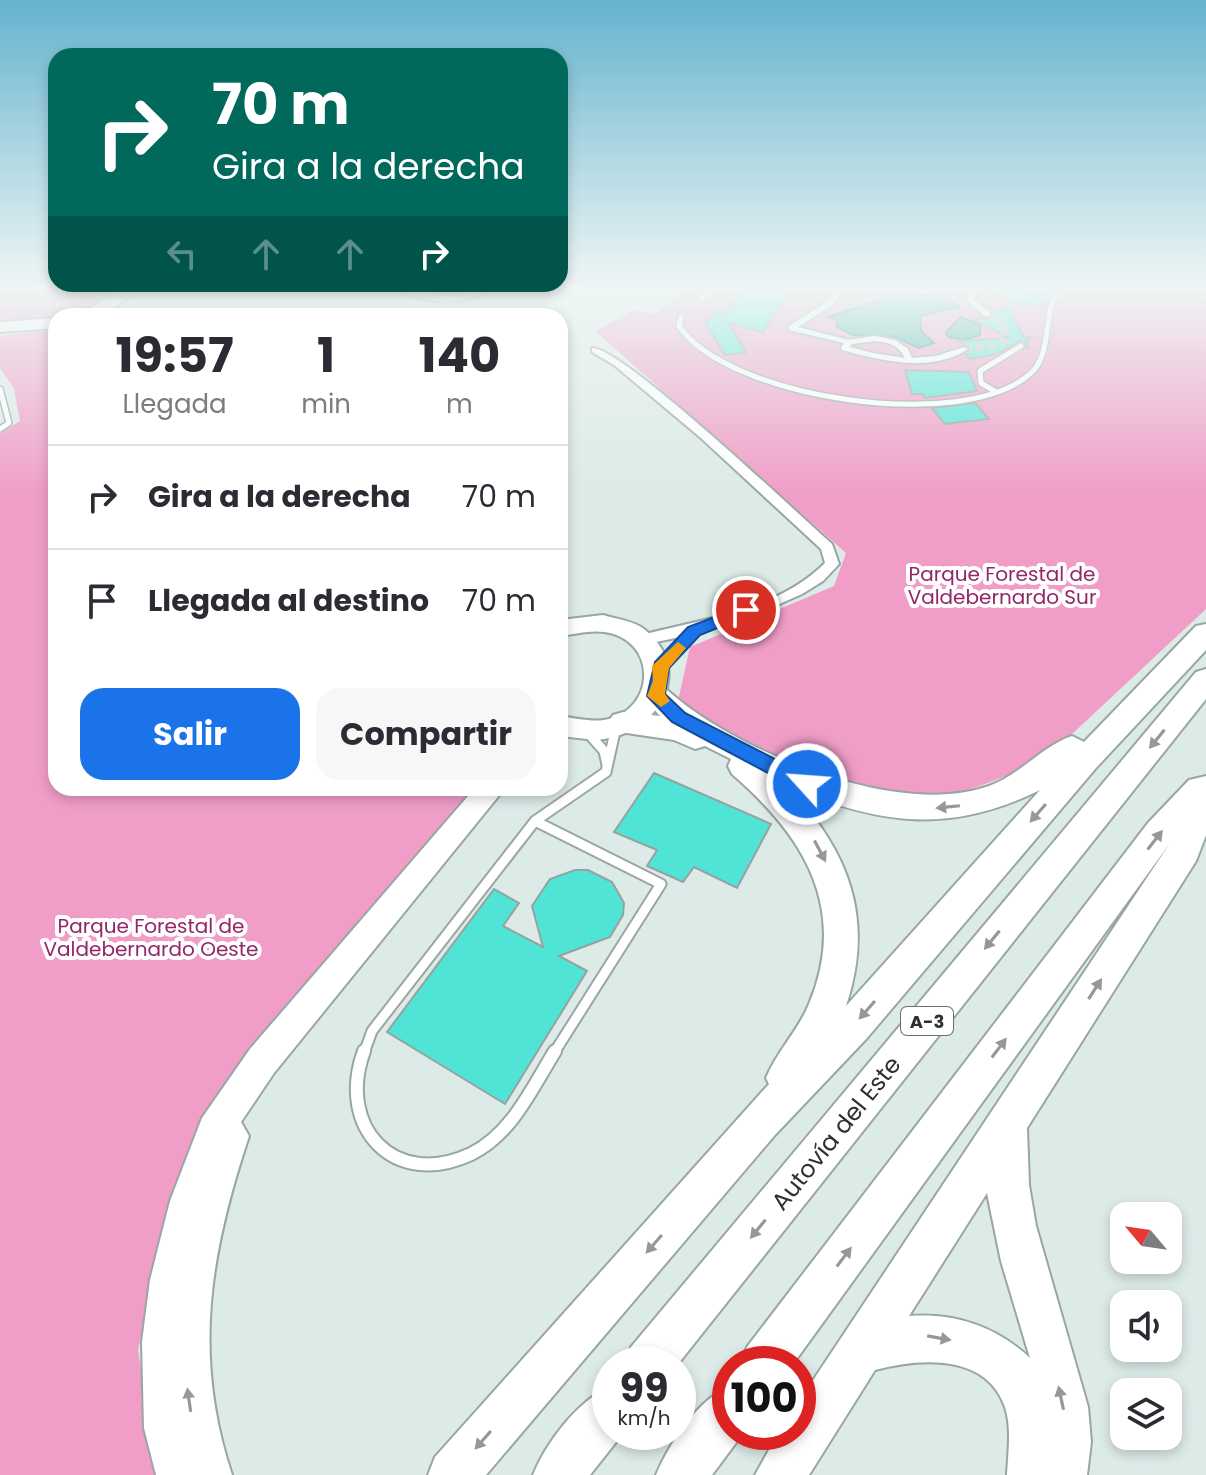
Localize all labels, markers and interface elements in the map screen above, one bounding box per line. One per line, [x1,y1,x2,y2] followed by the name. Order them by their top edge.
[212,65,350,144] text: 70 m
[80,80,184,184] icon: right
[212,141,525,192] text: Gira a la derecha
[160,232,204,276] icon: left
[244,232,288,276] icon: ahead
[328,232,372,276] icon: ahead
[412,232,456,276] icon: right
[116,322,234,389] text: 19:57
[317,322,335,389] text: 1
[419,322,500,389] text: 140
[123,386,227,422] text: Llegada
[301,386,351,422] text: min
[446,386,473,422] text: m
[80,475,124,519] icon: right
[148,475,411,518] text: Gira a la derecha
[462,475,536,518] text: 70 m
[908,560,1096,611] park label: Parque Forestal de Valdebernardo Sur
[712,576,780,644] pin
[80,579,124,623] icon: arrive
[148,579,429,622] text: Llegada al destino
[462,579,536,622] text: 70 m
[724,588,768,632] icon: arrive
[80,688,300,780] button: Salir
[316,688,536,780] button: Compartir
[1149,729,1166,749] one-way arrow
[765,742,849,826] position arrow
[935,801,960,814] one-way arrow
[1030,803,1047,823] one-way arrow
[1146,830,1163,850] one-way arrow
[813,840,827,862] one-way arrow
[44,912,258,963] park label: Parque Forestal de Valdebernardo Oeste
[984,930,1001,951] one-way arrow
[1087,978,1102,1000] one-way arrow
[859,1000,877,1019] one-way arrow
[901,1007,953,1035] road number: A-3
[991,1038,1007,1058] one-way arrow
[764,1049,908,1217] street label: Autovía del Este
[1110,1202,1182,1274] north arrow
[1110,1202,1182,1450] map controls
[750,1219,767,1239] one-way arrow
[646,1234,663,1254] one-way arrow
[836,1246,851,1267] one-way arrow
[1110,1290,1182,1362] button: sound
[927,1332,952,1344] one-way arrow
[712,1346,816,1450] speed limit sign: 100
[619,1360,669,1416] text: 99
[1110,1378,1182,1450] button: layers
[1054,1385,1067,1410] one-way arrow
[182,1387,195,1412] one-way arrow
[617,1404,671,1432] text: km/h
[475,1430,492,1450] one-way arrow

